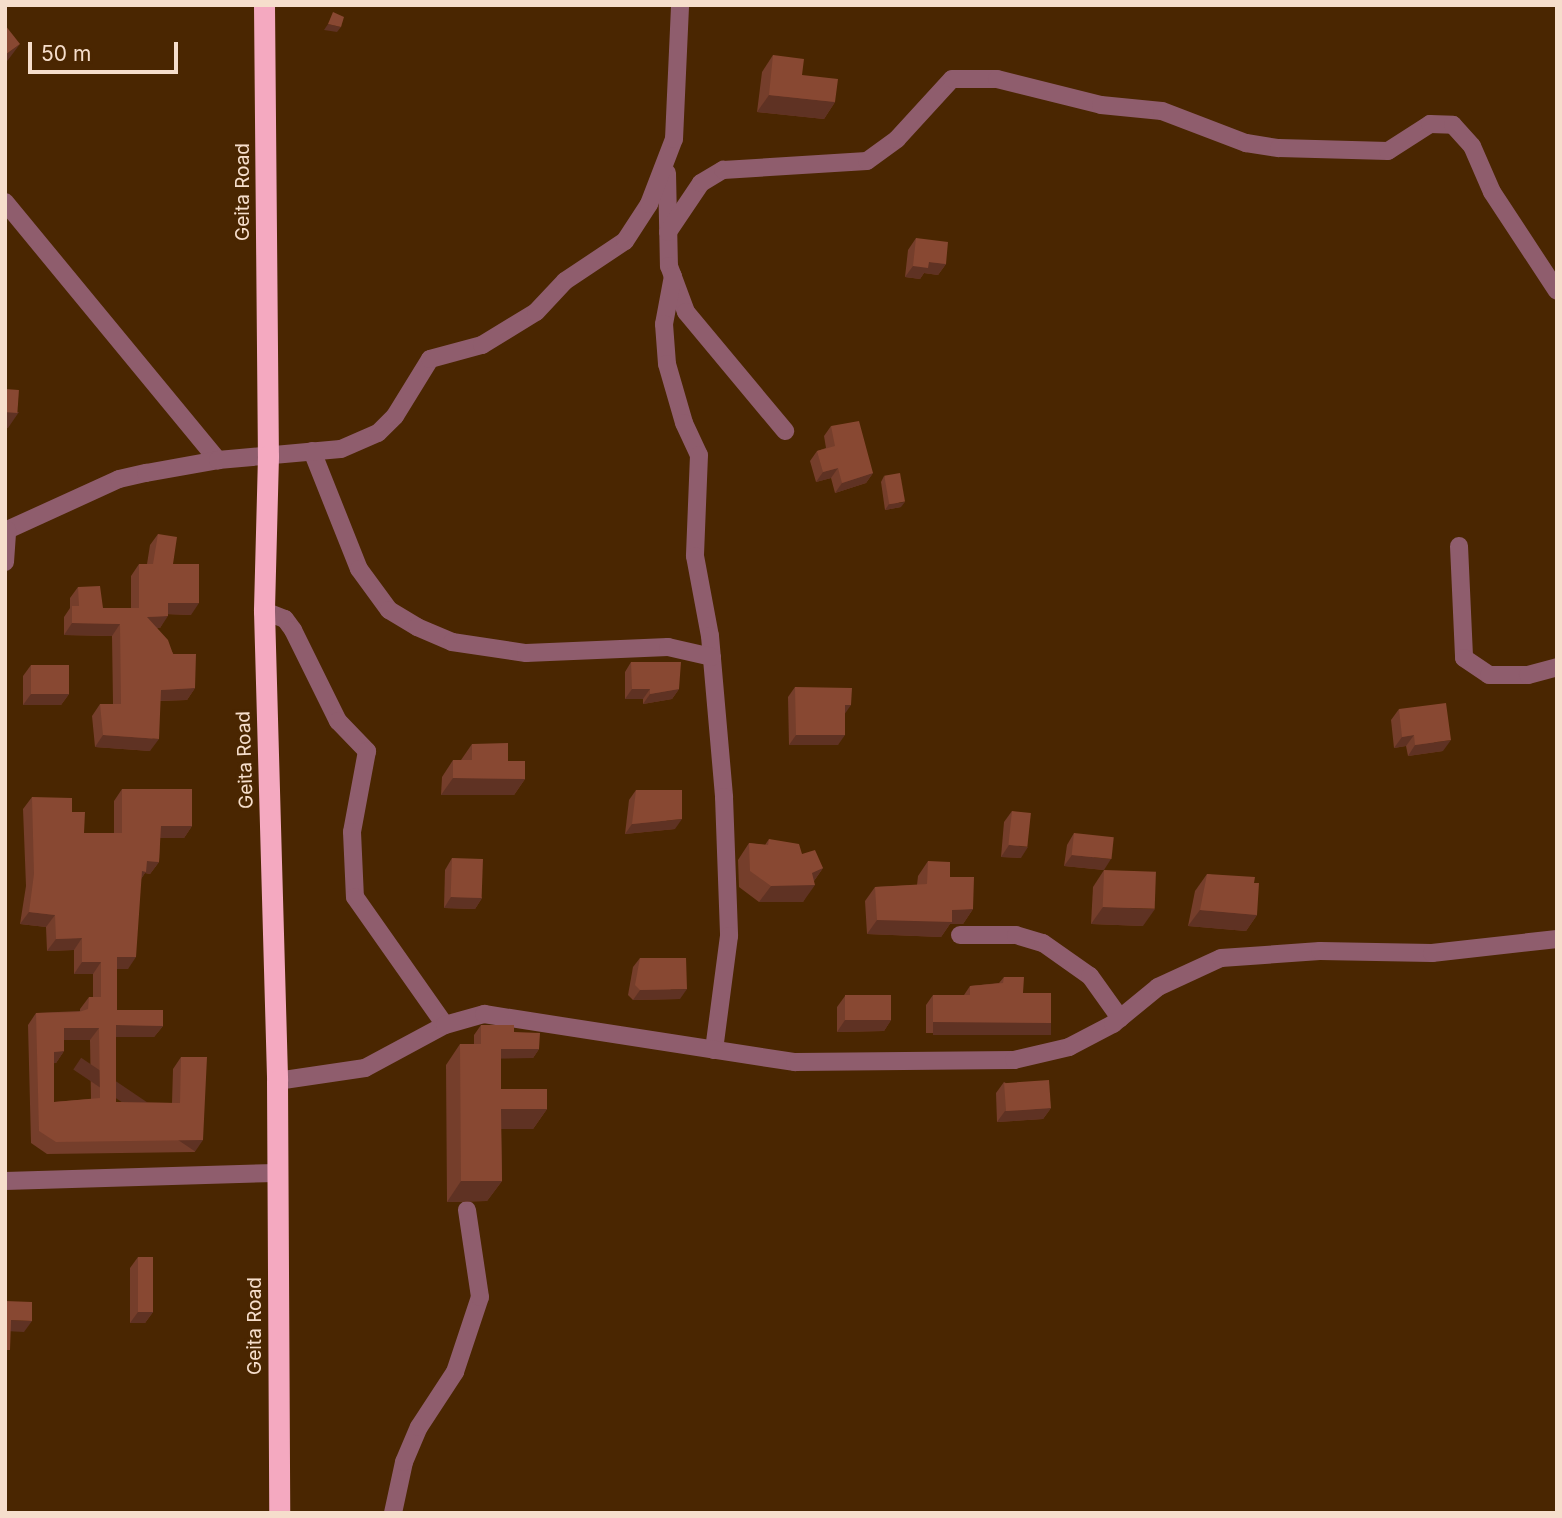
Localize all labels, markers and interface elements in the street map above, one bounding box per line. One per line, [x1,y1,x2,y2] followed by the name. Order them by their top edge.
[32,28,182,72] scale bar
[41,41,91,66] text: 50 m
[232,143,254,241] street label: Geita Road
[232,711,258,809] street label: Geita Road
[244,1277,266,1375] street label: Geita Road

